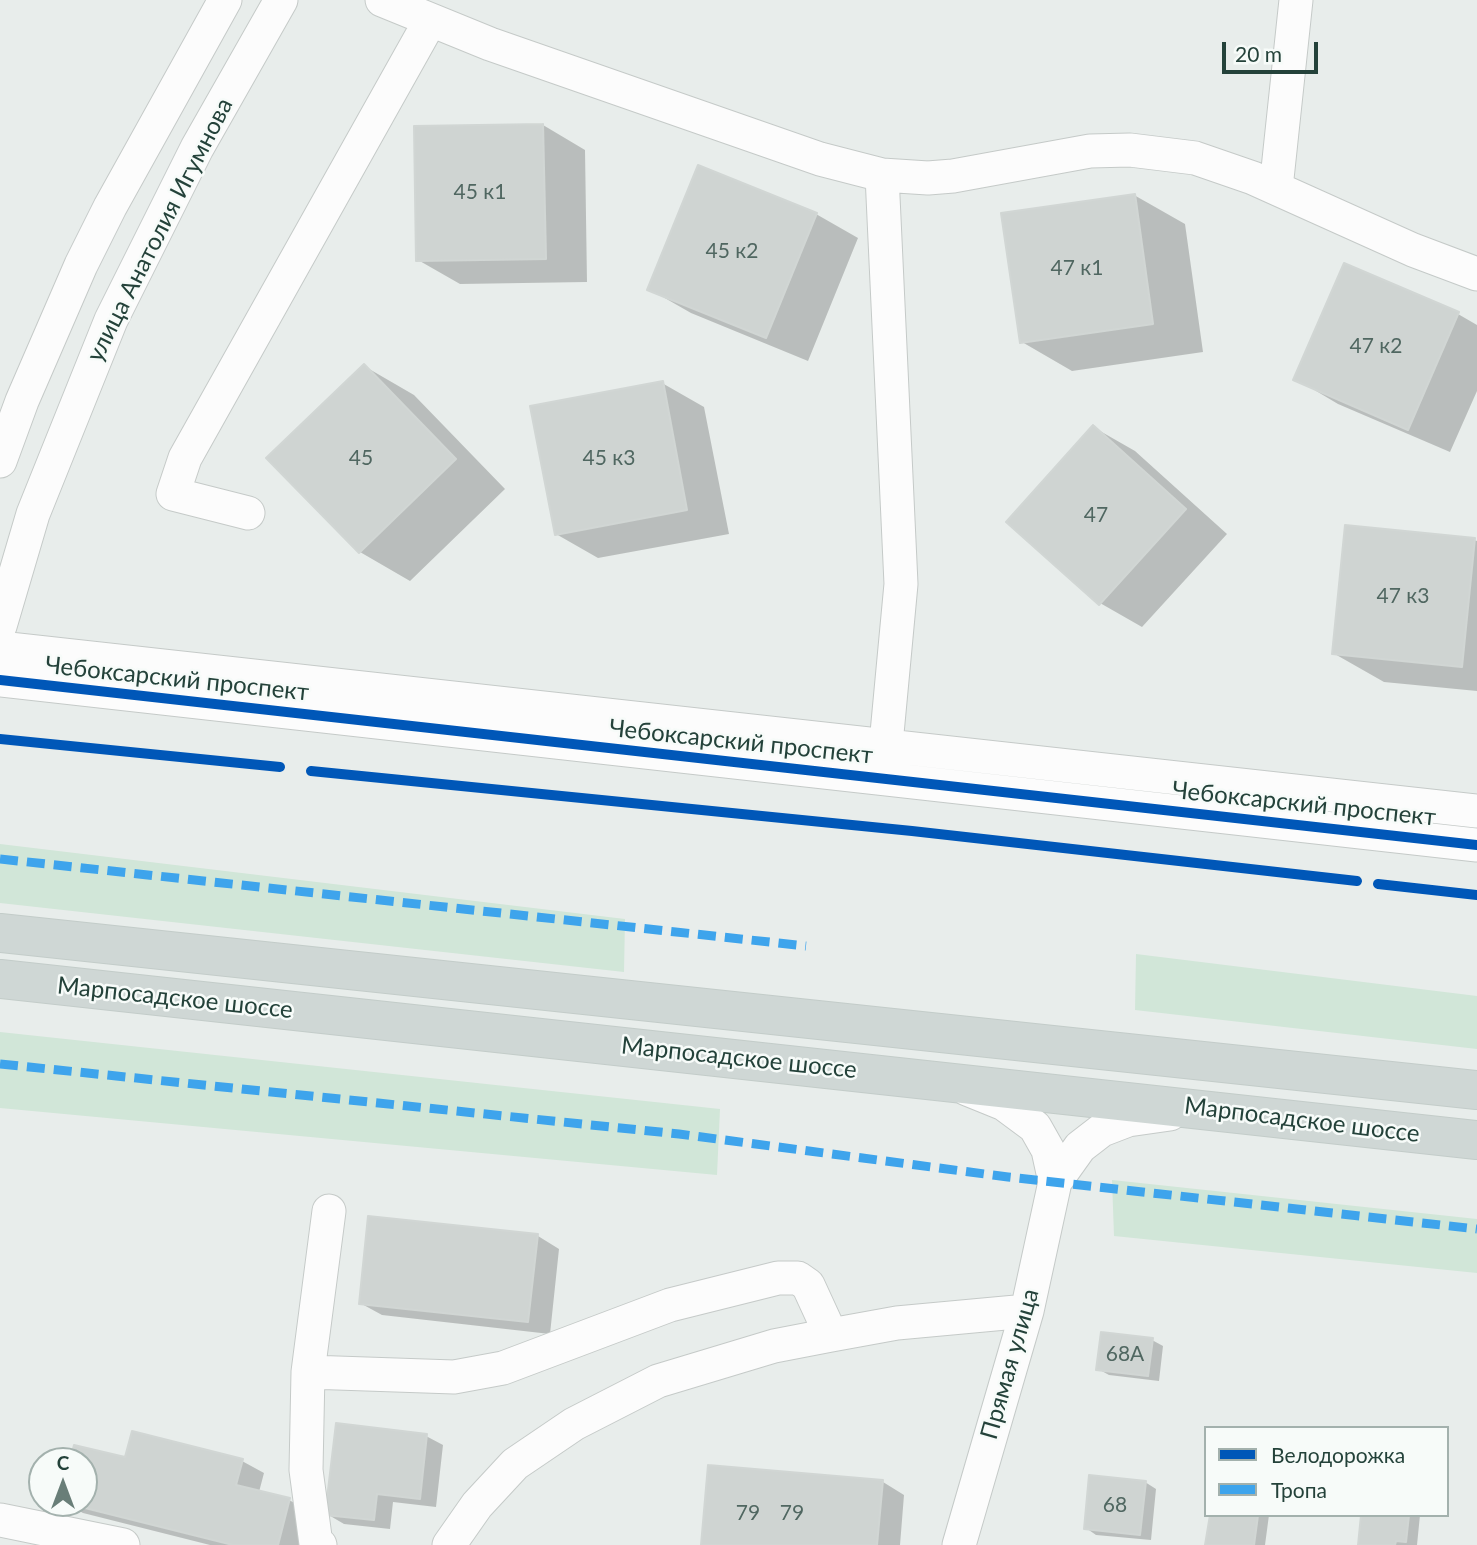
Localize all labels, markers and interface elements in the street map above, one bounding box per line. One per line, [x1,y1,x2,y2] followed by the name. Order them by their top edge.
[1225,28,1321,72] scale bar
[1235,41,1282,66] text: 20 m
[81,93,239,367] street label: улица Анатолия Игумнова
[454,179,506,205] house number: 45 к1
[706,238,758,264] house number: 45 к2
[1051,255,1103,281] house number: 47 к1
[1350,333,1402,359] house number: 47 к2
[349,445,373,471] house number: 45
[583,445,635,471] house number: 45 к3
[1084,502,1108,528] house number: 47
[1377,583,1429,609] house number: 47 к3
[44,651,310,707] street label: Чебоксарский проспект
[608,714,874,770] street label: Чебоксарский проспект
[1171,776,1437,832] street label: Чебоксарский проспект
[56,971,294,1025] street label: Марпосадское шоссе
[620,1031,858,1085] street label: Марпосадское шоссе
[1183,1091,1421,1149] street label: Марпосадское шоссе
[975,1286,1045,1442] street label: Прямая улица
[1106,1341,1144,1367] house number: 68А
[1204,1426,1449,1517] legend
[1271,1442,1405,1467] text: Велодорожка
[28,1447,98,1517] north arrow
[57,1451,69,1474] text: С
[1271,1477,1327,1502] text: Тропа
[1103,1492,1127,1518] house number: 68
[736,1500,760,1526] house number: 79
[780,1500,804,1526] house number: 79

